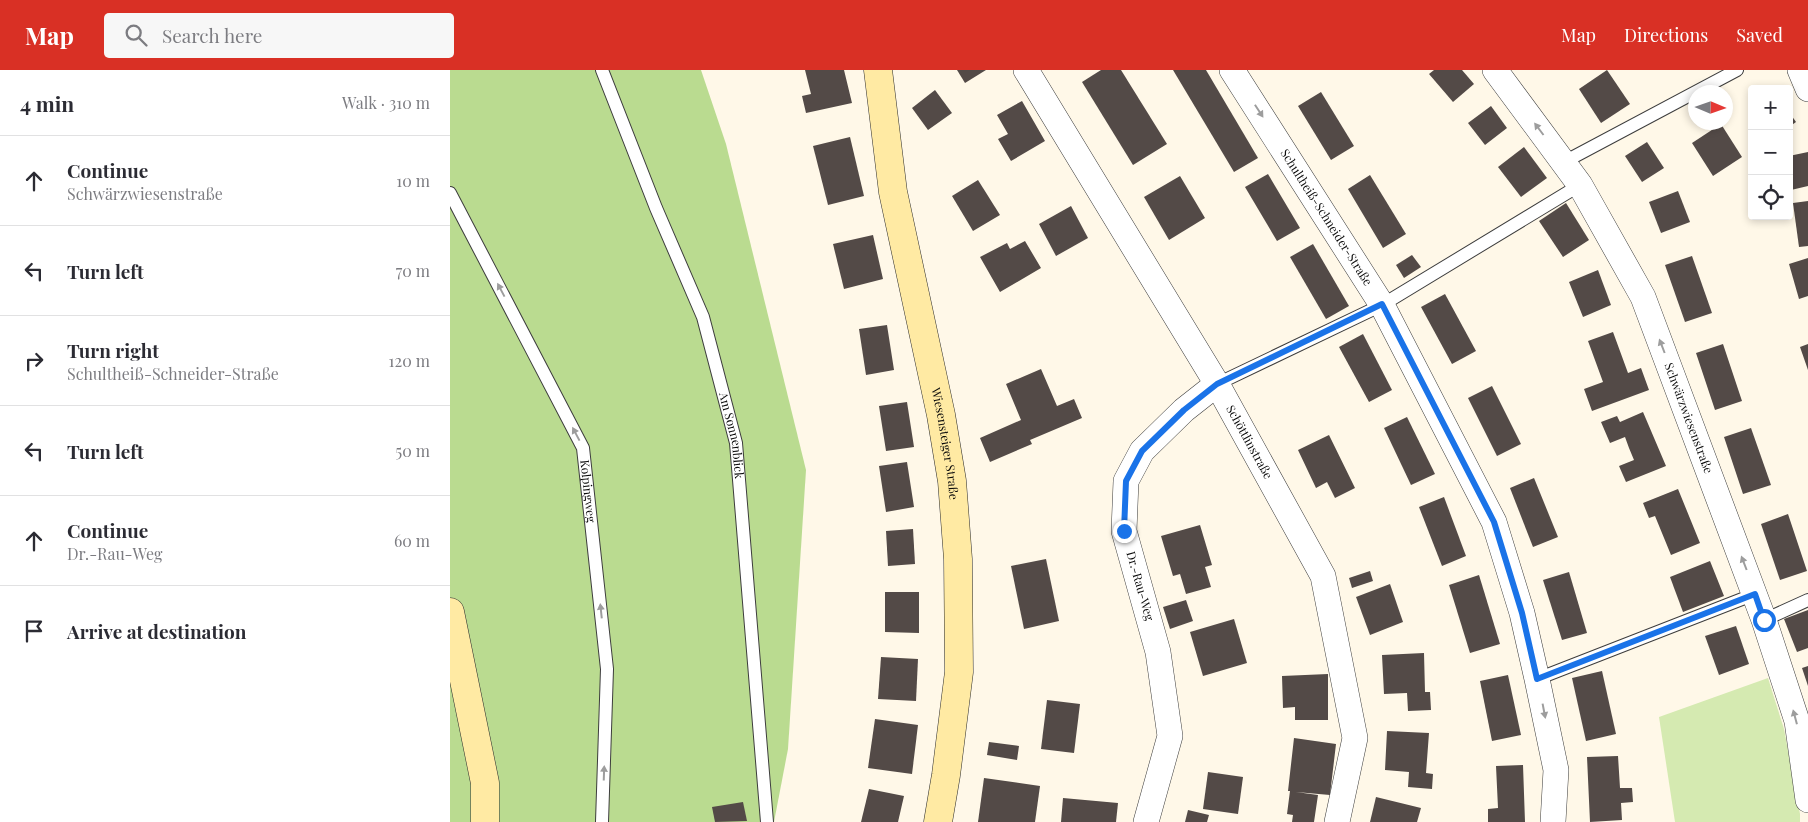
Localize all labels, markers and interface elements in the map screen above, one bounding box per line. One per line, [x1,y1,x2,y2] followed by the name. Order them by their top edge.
[104,13,454,58] search box
[25,19,74,51] text: Map
[122,21,150,49] icon: search
[162,22,262,48] text: Search here
[1561,23,1596,47] text: Map
[1624,23,1708,47] text: Directions
[1736,23,1783,47] text: Saved
[1688,85,1733,130] north arrow
[1748,85,1793,220] map controls
[1748,85,1793,130] button: +
[20,89,74,117] text: 4 min
[342,92,430,113] text: Walk · 310 m
[1254,104,1263,118] one-way arrow
[1534,122,1544,136] one-way arrow
[1748,130,1793,175] button: −
[1277,146,1377,288] street label: Schultheiß-Schneider-Straße
[67,157,148,183] text: Continue
[20,167,48,195] icon: ahead
[396,170,430,191] text: 10 m
[1748,175,1793,220] button: locate
[67,183,223,204] text: Schwärzwiesenstraße
[20,257,48,285] icon: left
[67,258,144,284] text: Turn left
[396,260,430,281] text: 70 m
[497,283,505,297] one-way arrow
[67,337,159,363] text: Turn right
[1658,338,1666,353] one-way arrow
[20,347,48,375] icon: right
[389,350,430,371] text: 120 m
[1661,360,1717,476] street label: Schwärzwiesenstraße
[67,363,279,384] text: Schultheiß-Schneider-Straße
[928,385,962,500] street label: Wiesensteiger Straße
[716,389,748,480] street label: Am Sonnenblick
[1223,402,1277,482] street label: Schöttlinstraße
[572,427,580,441] one-way arrow
[20,437,48,465] icon: left
[67,438,144,464] text: Turn left
[396,440,430,461] text: 50 m
[577,459,600,524] street label: Kolpingweg
[67,517,148,543] text: Continue
[1113,520,1136,543] route end
[20,527,48,555] icon: ahead
[394,530,430,551] text: 60 m
[67,543,162,564] text: Dr.-Rau-Weg
[1123,549,1159,623] street label: Dr.-Rau-Weg
[1740,556,1747,571] one-way arrow
[597,603,605,619] one-way arrow
[1753,609,1776,632] route start
[20,617,48,645] icon: arrive
[67,618,247,644] text: Arrive at destination
[1540,704,1548,719] one-way arrow
[1791,710,1799,725] one-way arrow
[600,765,608,781] one-way arrow

